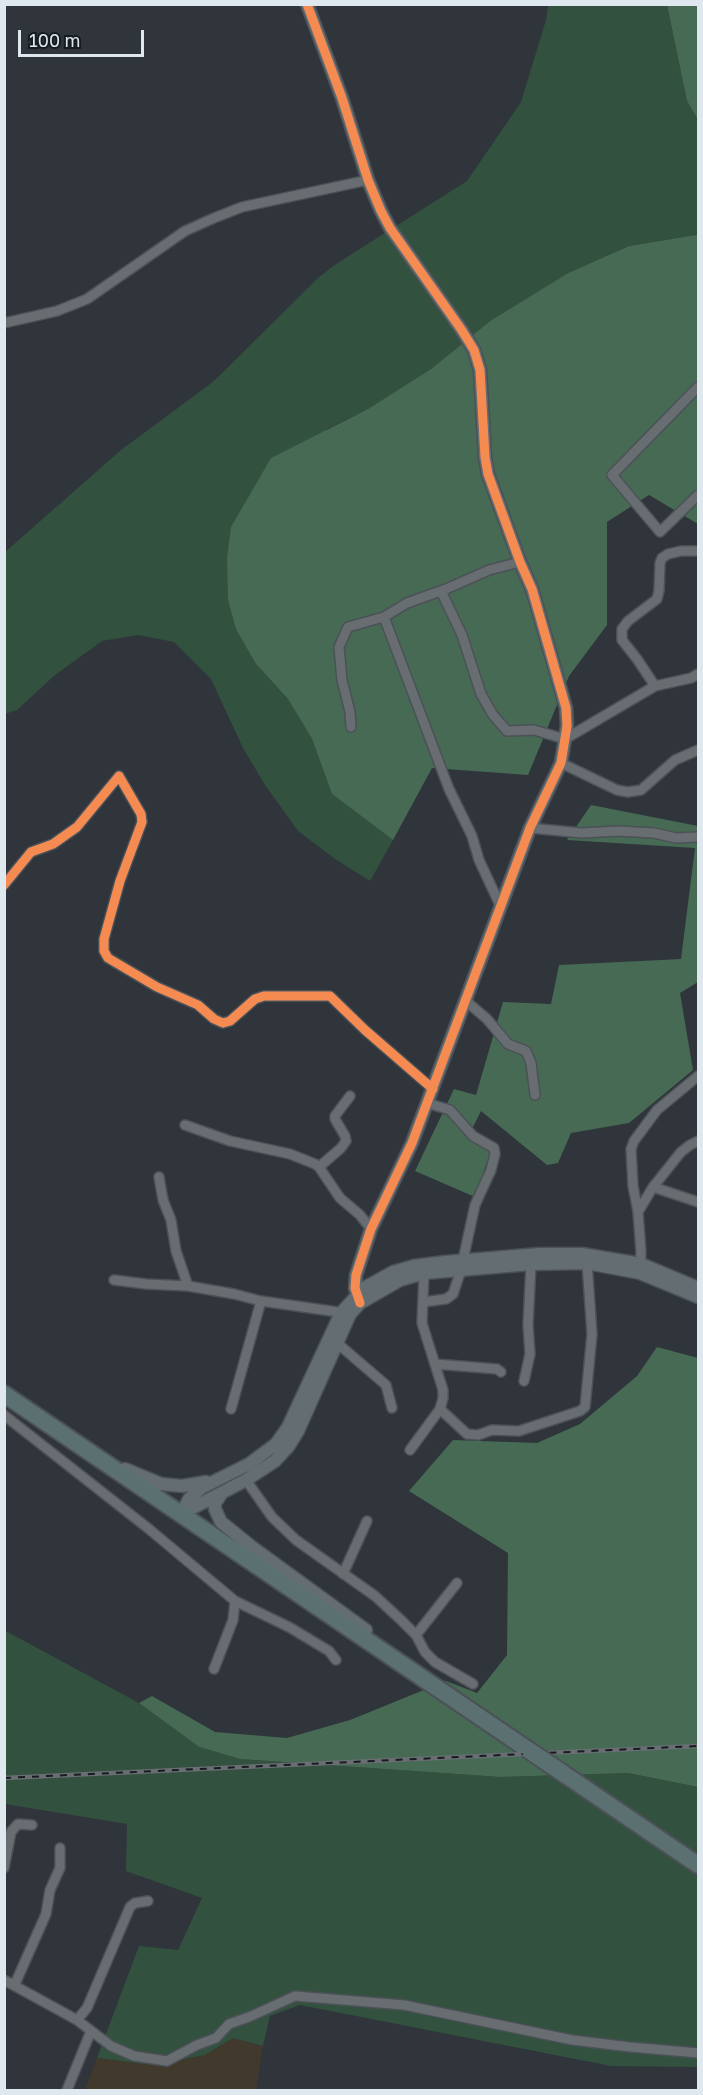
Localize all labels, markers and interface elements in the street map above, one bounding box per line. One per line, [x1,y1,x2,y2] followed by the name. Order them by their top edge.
[21,18,147,56] scale bar
[29,29,80,51] text: 100 m

